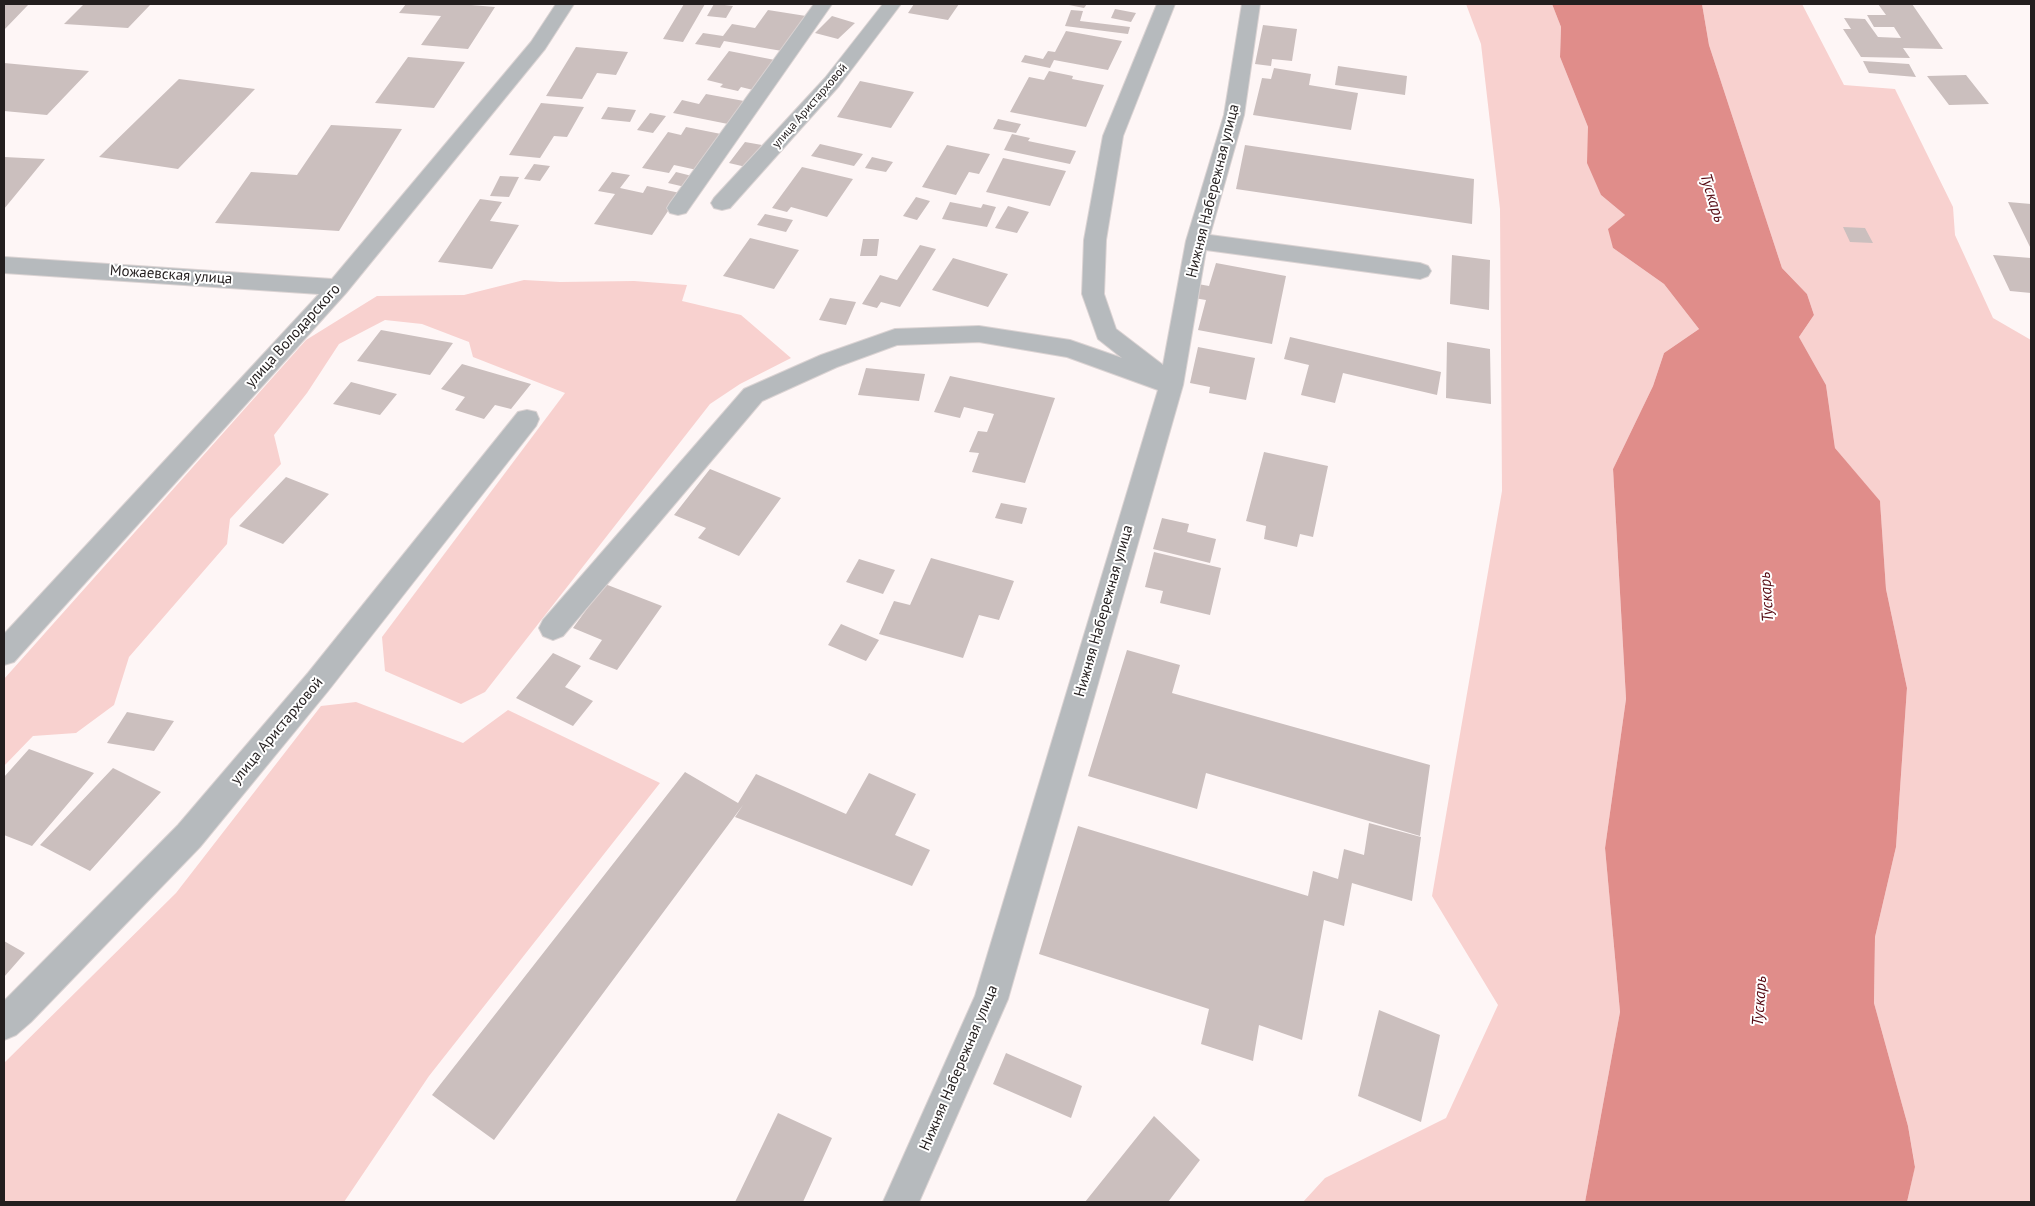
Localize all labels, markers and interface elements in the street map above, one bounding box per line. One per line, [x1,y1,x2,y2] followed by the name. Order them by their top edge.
[769,61,851,151] street label: улица Аристарховой
[1183,102,1243,280] street label: Нижняя Набережная улица
[1695,171,1729,225] water label: Тускарь
[109,262,233,288] street label: Можаевская улица
[242,280,344,392] street label: улица Володарского
[1071,523,1137,699] street label: Нижняя Набережная улица
[1756,571,1778,623] water label: Тускарь
[227,674,327,788] street label: улица Аристарховой
[1749,975,1771,1027] water label: Тускарь
[916,983,1002,1153] street label: Нижняя Набережная улица

